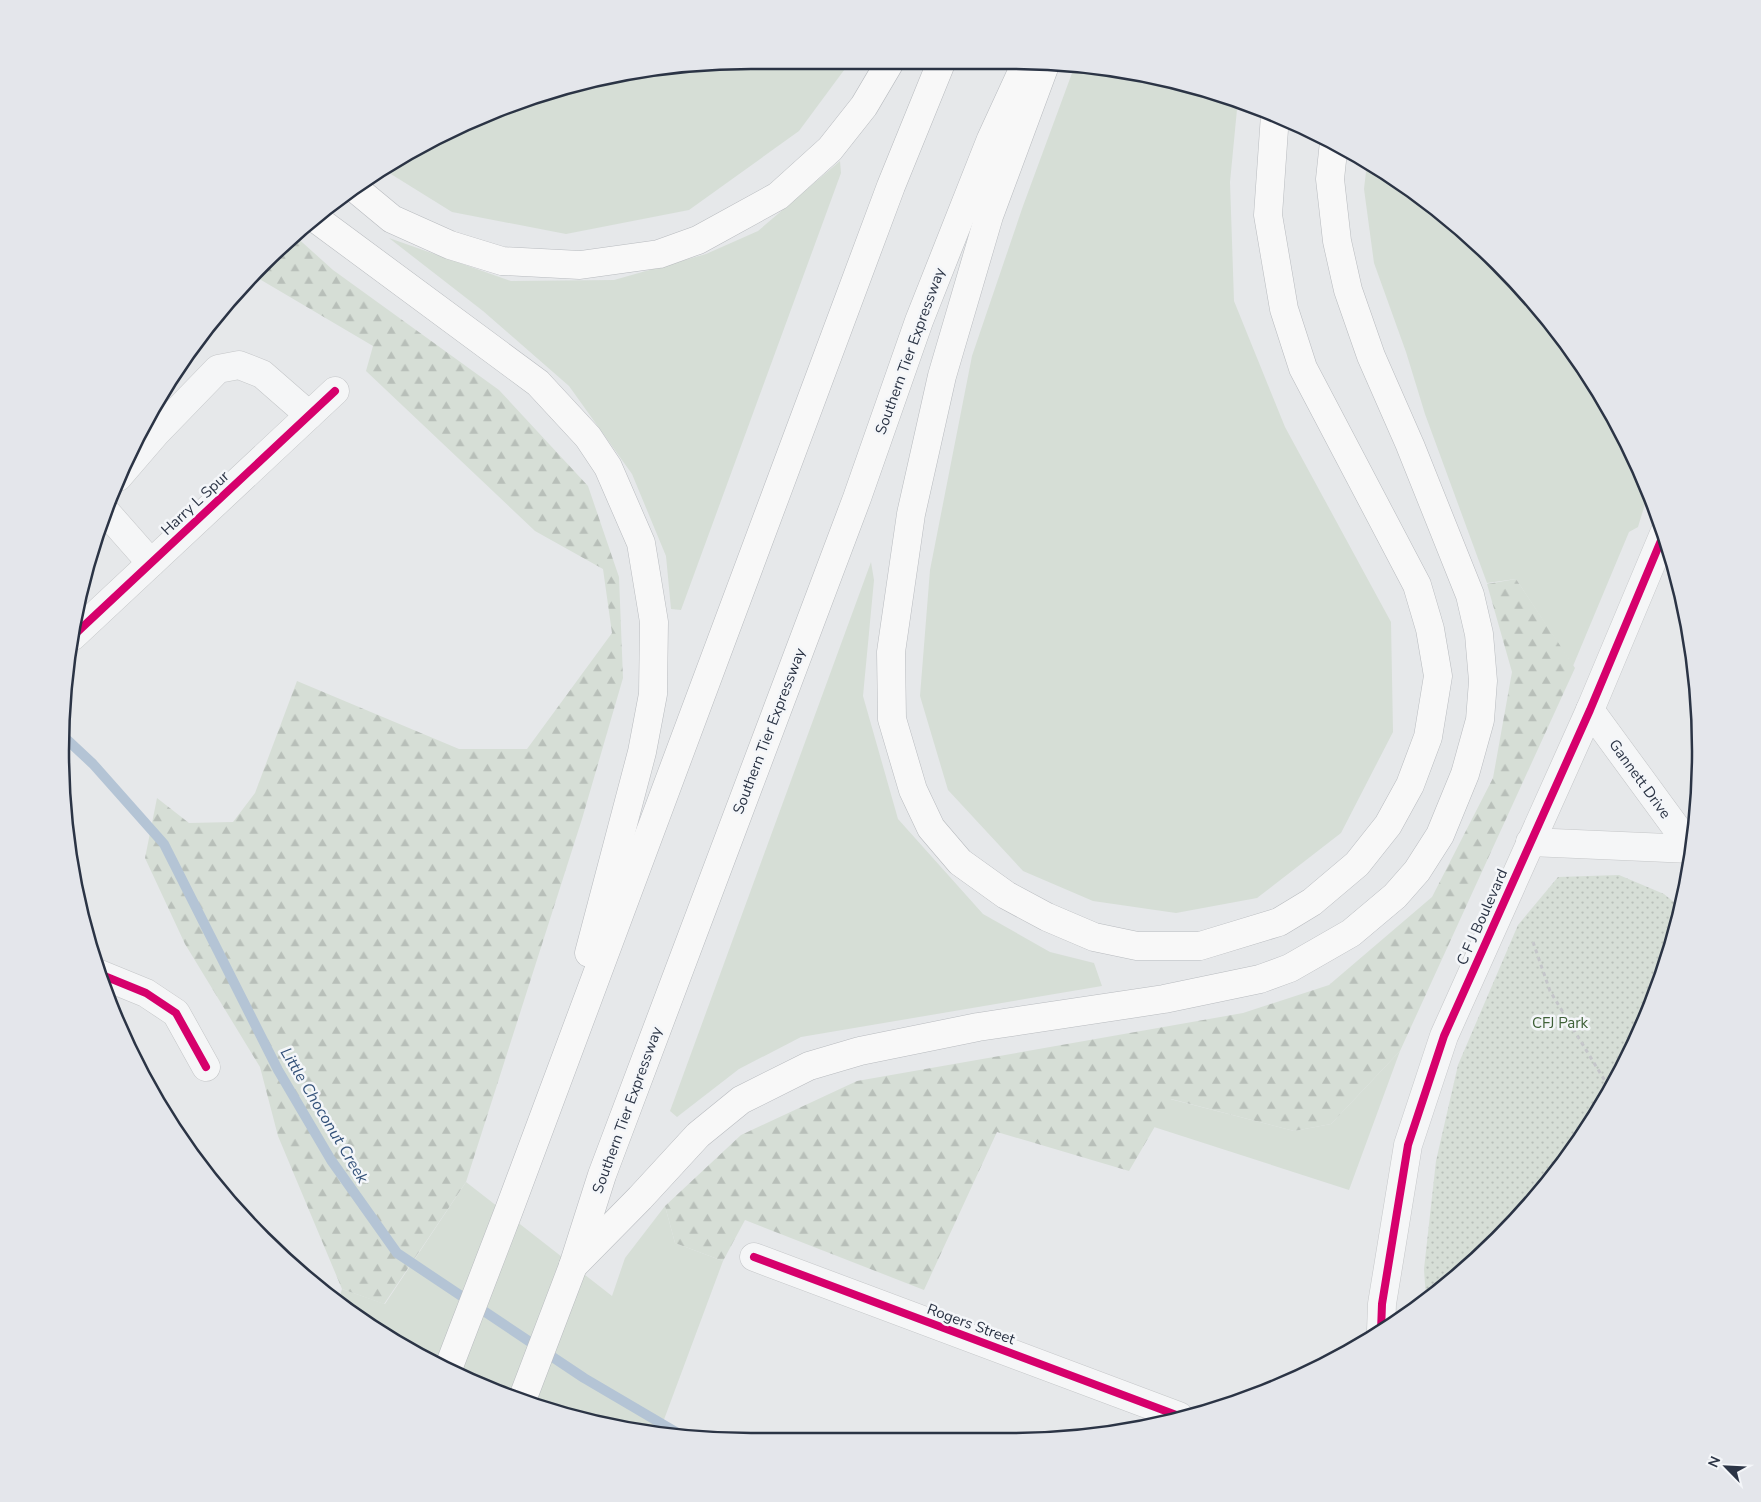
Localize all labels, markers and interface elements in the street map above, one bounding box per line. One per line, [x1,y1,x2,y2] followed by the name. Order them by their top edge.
[870,265,950,437] street label: Southern Tier Expressway
[157,466,234,540] street label: Harry L Spur
[728,645,810,817] street label: Southern Tier Expressway
[1604,735,1676,823] street label: Gannett Drive
[1452,866,1512,968] street label: C F J Boulevard
[1532,1013,1589,1033] park label: CFJ Park
[587,1024,667,1196] street label: Southern Tier Expressway
[275,1044,374,1188] water label: Little Choconut Creek
[924,1299,1018,1349] street label: Rogers Street
[1701,1442,1751,1492] north arrow
[1704,1453,1725,1471] text: N

